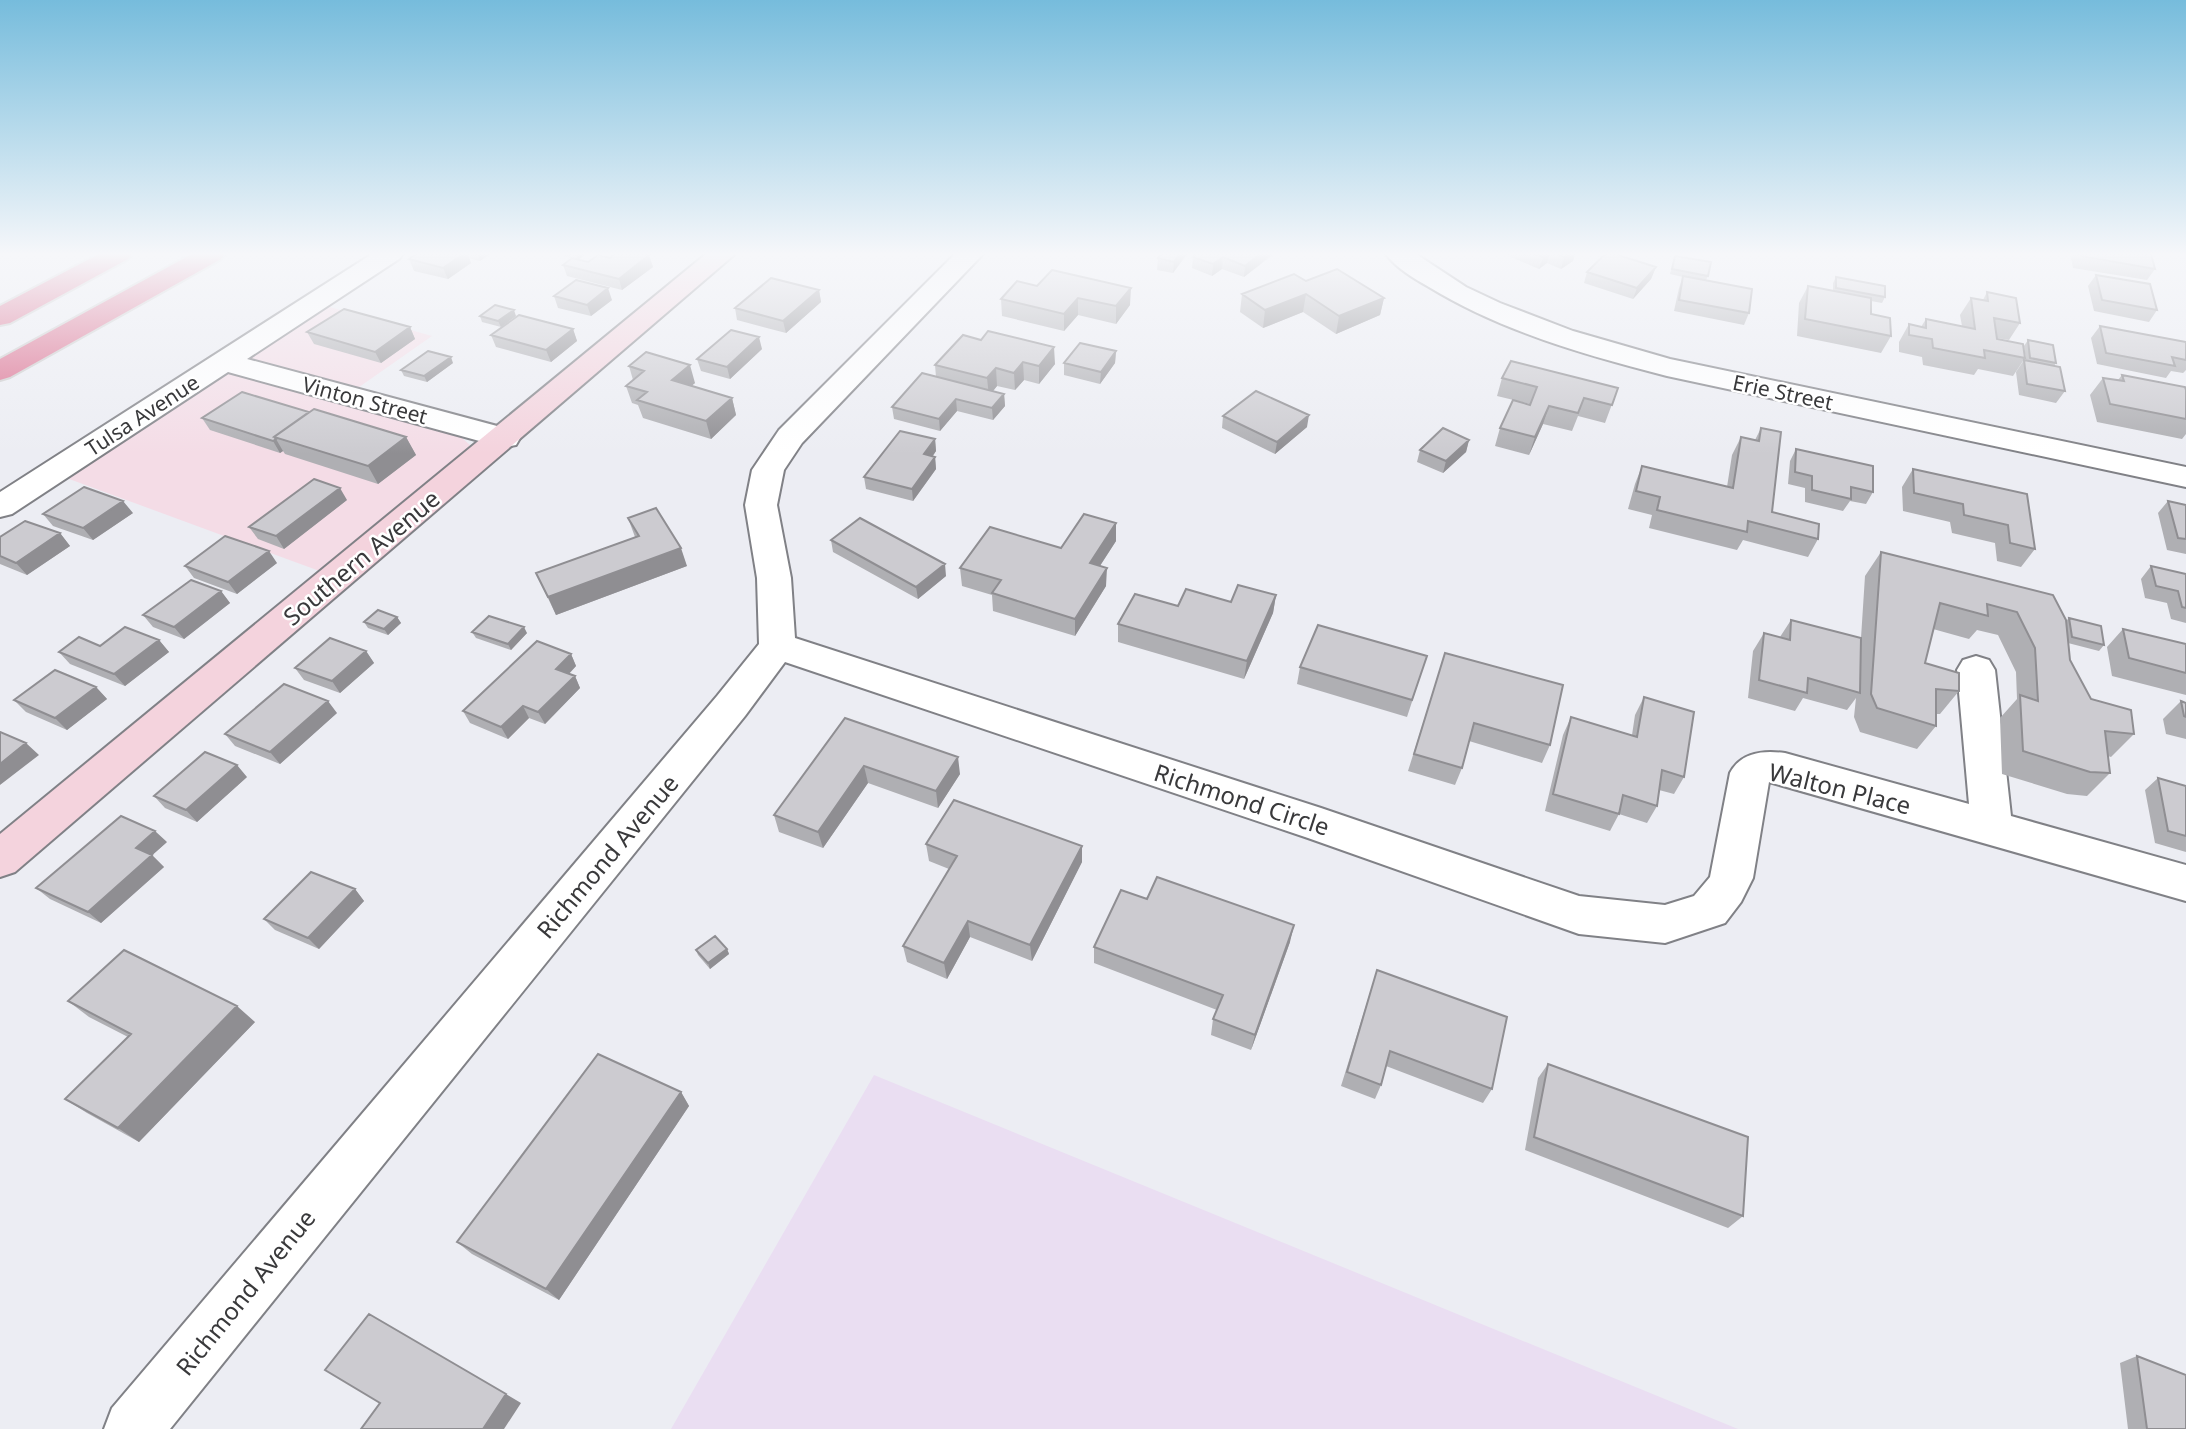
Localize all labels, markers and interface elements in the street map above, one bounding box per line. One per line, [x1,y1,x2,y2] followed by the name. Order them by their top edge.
[80,368,204,462] street label: Tulsa Avenue
[1730,368,1836,416] street label: Erie Street
[299,370,431,430] street label: Vinton Street
[276,482,446,632] street label: Southern Avenue
[1766,754,1914,822] street label: Walton Place
[1150,755,1334,843] street label: Richmond Circle
[529,767,685,945] street label: Richmond Avenue
[168,1202,322,1382] street label: Richmond Avenue

